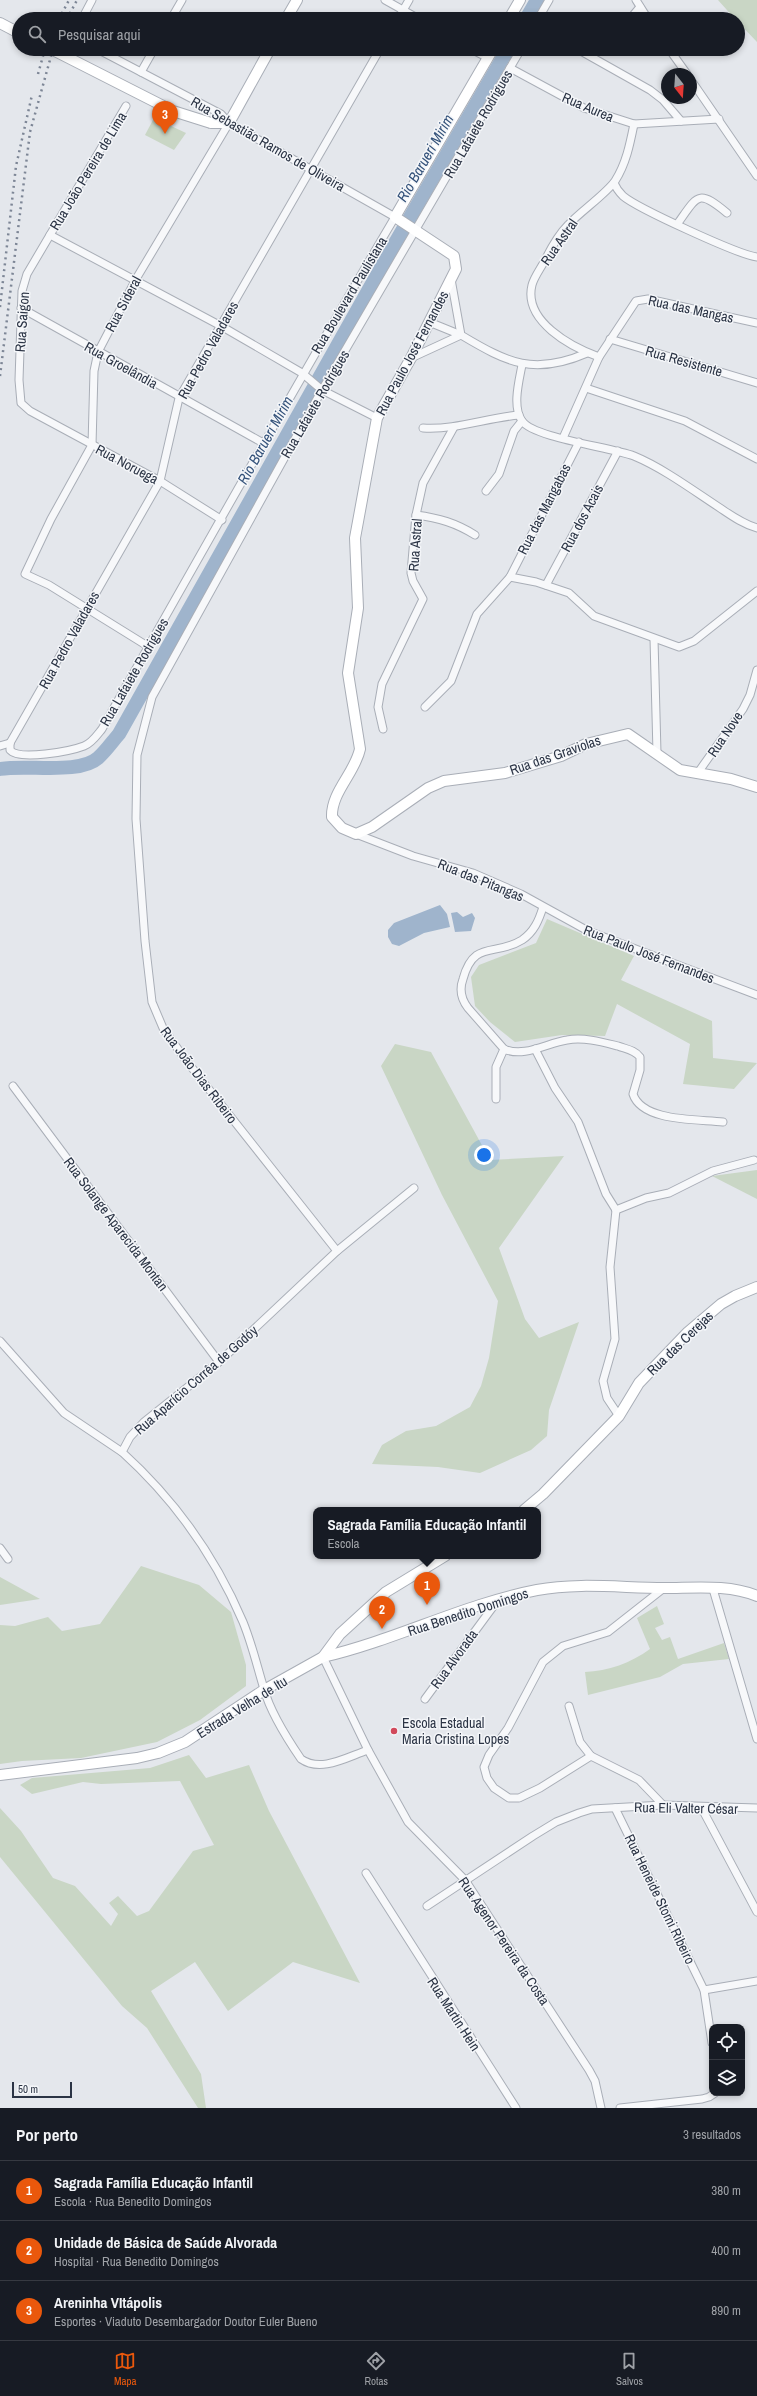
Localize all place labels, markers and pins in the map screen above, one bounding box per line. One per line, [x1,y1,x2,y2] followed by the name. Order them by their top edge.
[152,101,178,134] pin: 3
[414,1572,440,1605] pin: 1
[369,1596,395,1629] pin: 2
[402,1714,509,1748] place label: Escola Estadual Maria Cristina Lopes
[389,1726,399,1736] marker: Escola Estadual Maria Cristina Lopes

